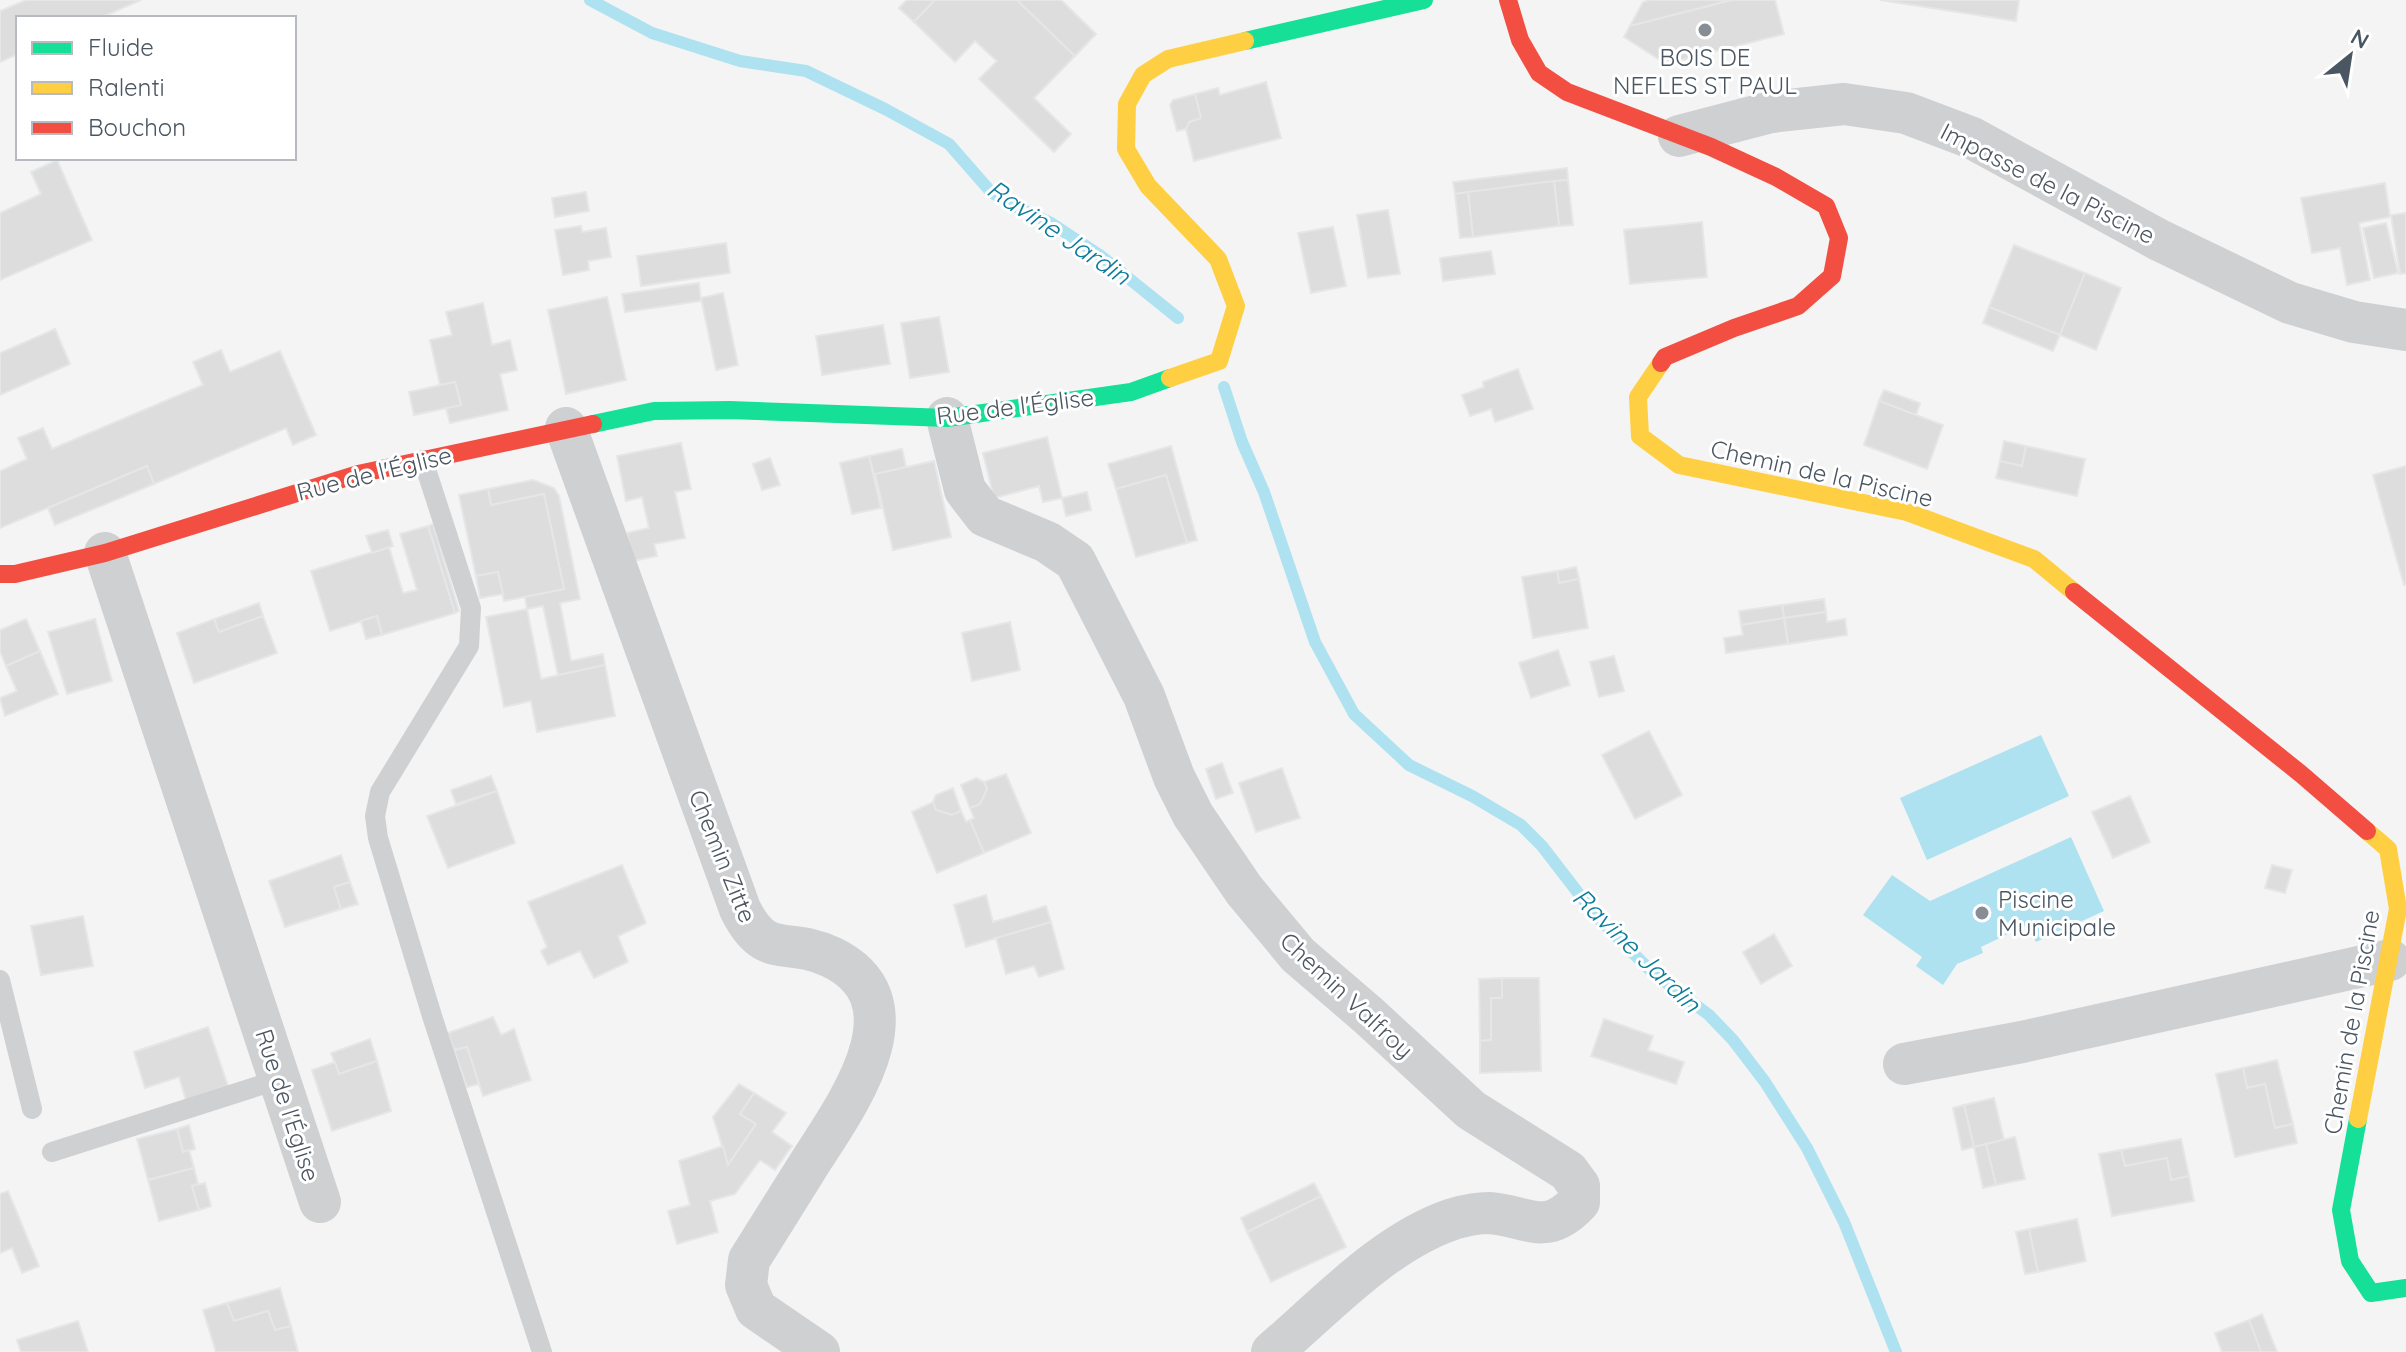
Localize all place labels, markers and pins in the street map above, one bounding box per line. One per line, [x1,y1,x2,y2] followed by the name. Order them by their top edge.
[1696,21,1714,39] marker: BOIS DE NEFLES ST PAUL
[1613,42,1797,100] place label: BOIS DE NEFLES ST PAUL
[1998,884,2116,942] place label: Piscine Municipale
[1973,904,1991,922] marker: Piscine Municipale

